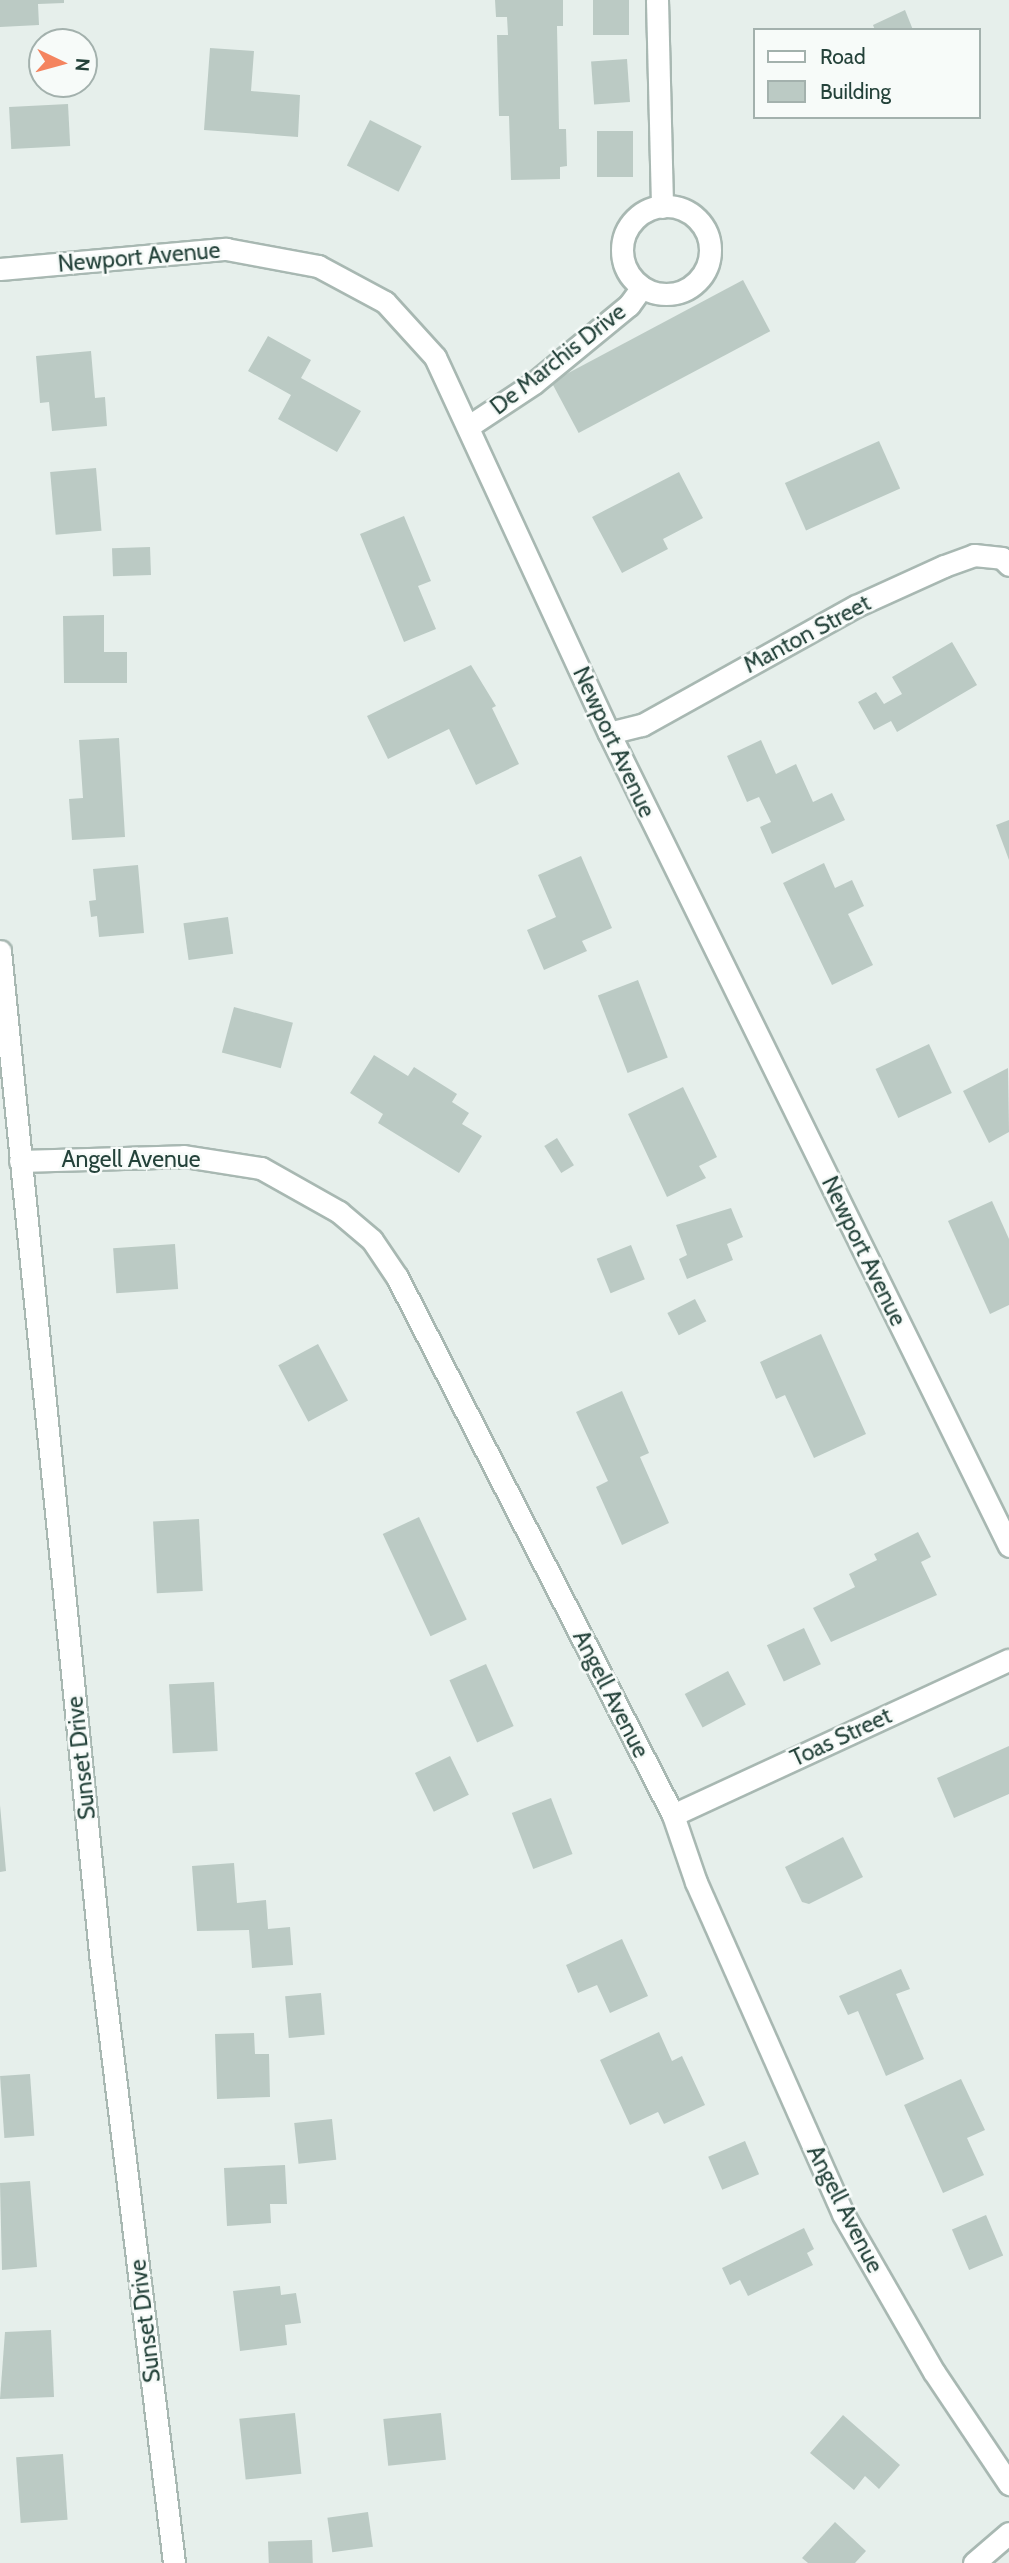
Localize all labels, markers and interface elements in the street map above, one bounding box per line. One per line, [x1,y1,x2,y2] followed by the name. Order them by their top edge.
[28,28,98,98] north arrow
[754,28,981,119] legend
[820,44,866,69] text: Road
[70,57,94,72] text: N
[820,79,891,104] text: Building
[57,236,221,278] street label: Newport Avenue
[485,298,631,420] street label: De Marchis Drive
[739,589,875,679] street label: Manton Street
[567,662,661,822] street label: Newport Avenue
[61,1145,201,1173] street label: Angell Avenue
[816,1172,912,1330] street label: Newport Avenue
[567,1626,655,1762] street label: Angell Avenue
[61,1695,101,1821] street label: Sunset Drive
[786,1702,896,1772] street label: Toas Street
[801,2141,889,2277] street label: Angell Avenue
[124,2258,166,2384] street label: Sunset Drive

